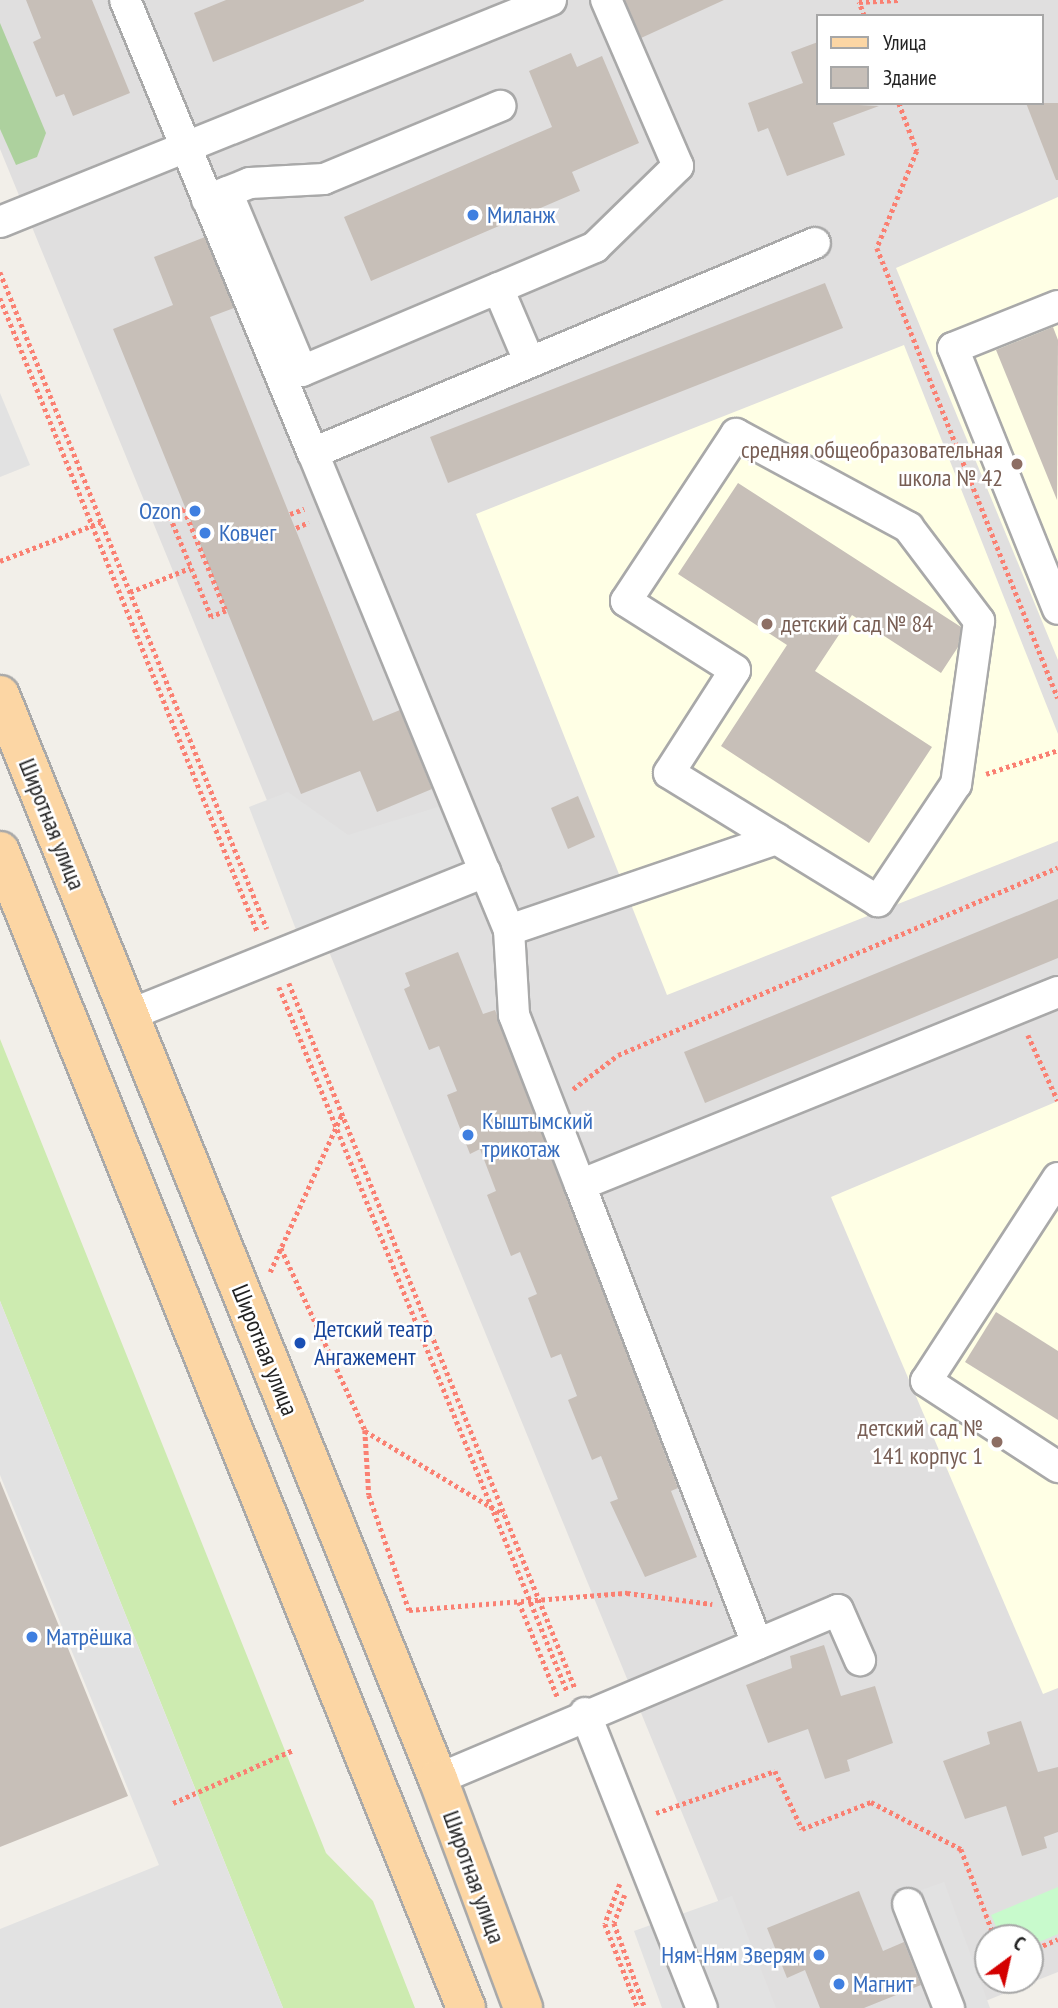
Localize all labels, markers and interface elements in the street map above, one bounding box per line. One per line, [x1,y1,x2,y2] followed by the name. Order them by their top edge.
[816,14,1044,105] legend
[883,29,926,56] text: Улица
[883,64,937,91] text: Здание
[487,201,555,229] place label: Миланж
[465,207,481,223] marker: Миланж
[741,436,1003,492] place label: средняя общеобразовательная школа № 42
[1009,456,1025,472] marker: средняя общеобразовательная школа № 42
[139,497,181,525] place label: Ozon
[187,503,203,519] marker: Ozon
[219,519,276,547] place label: Ковчег
[197,525,213,541] marker: Ковчег
[781,610,933,638] place label: детский сад № 84
[759,616,775,632] marker: детский сад № 84
[13,754,91,894] street label: Широтная улица
[482,1107,593,1163] place label: Кыштымский трикотаж
[460,1127,476,1143] marker: Кыштымский трикотаж
[226,1280,304,1420] street label: Широтная улица
[314,1315,433,1371] place label: Детский театр Ангажемент
[292,1335,308,1351] marker: Детский театр Ангажемент
[858,1414,983,1470] place label: детский сад № 141 корпус 1
[989,1434,1005,1450] marker: детский сад № 141 корпус 1
[46,1623,132,1651] place label: Матрёшка
[24,1629,40,1645] marker: Матрёшка
[437,1807,511,1947] street label: Широтная улица
[974,1924,1044,1994] north arrow
[1009,1931,1030,1955] text: С
[661,1941,805,1969] place label: Ням-Ням Зверям
[811,1947,827,1963] marker: Ням-Ням Зверям
[853,1970,914,1998] place label: Магнит
[831,1976,847,1992] marker: Магнит

